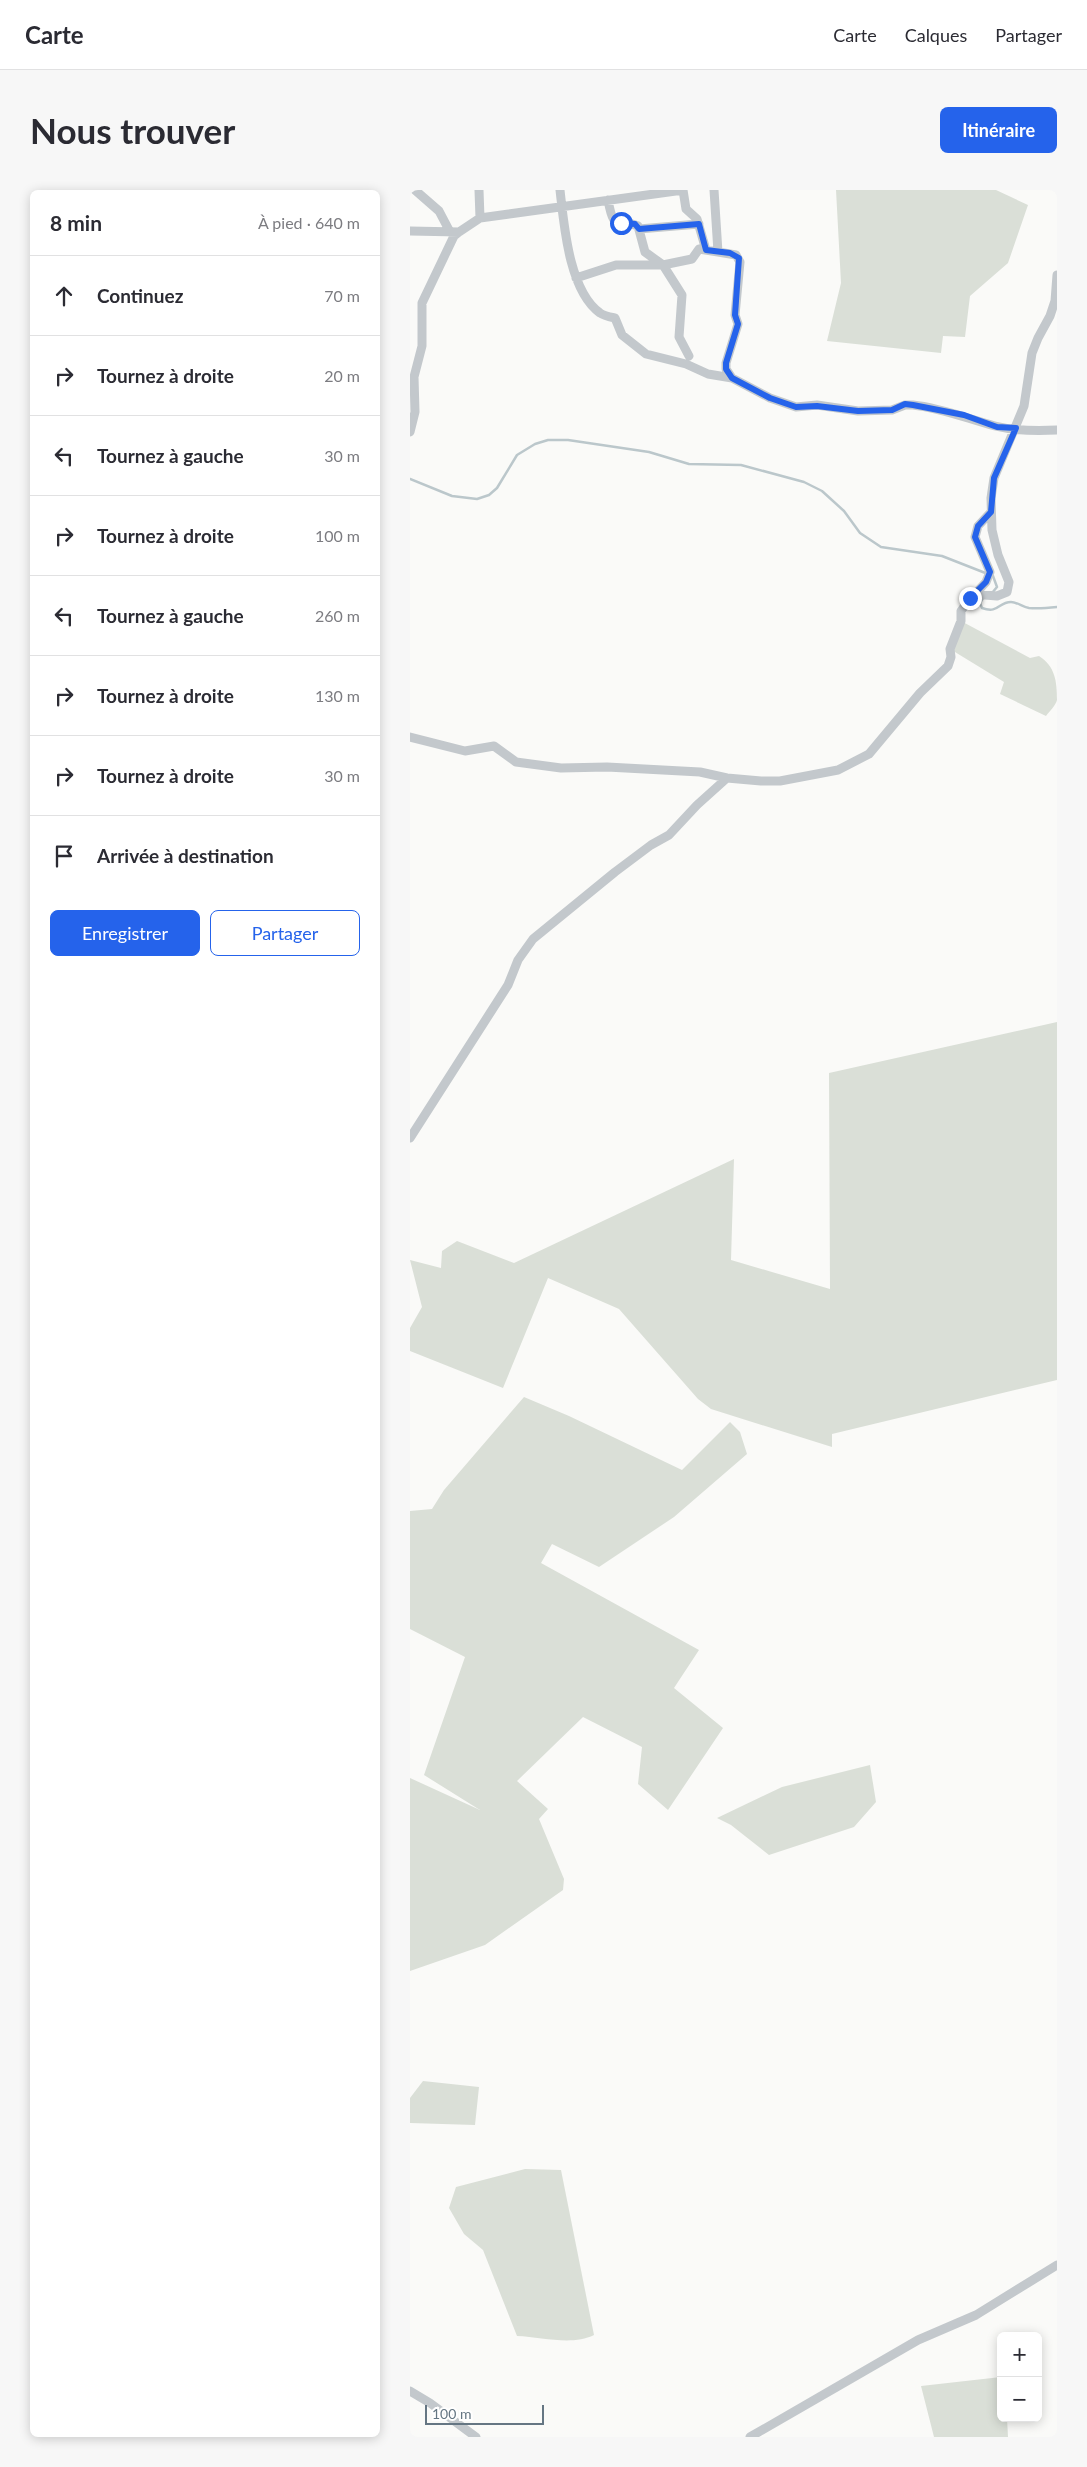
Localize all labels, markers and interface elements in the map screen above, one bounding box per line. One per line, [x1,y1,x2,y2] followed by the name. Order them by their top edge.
[25,20,84,49] text: Carte
[833,24,877,46] text: Carte
[905,24,967,46] text: Calques
[995,24,1062,46] text: Partager
[940,107,1057,153] button: Itinéraire
[30,109,235,151] text: Nous trouver
[50,210,102,235] text: 8 min
[610,212,633,235] route start
[258,213,360,232] text: À pied · 640 m
[50,282,78,310] icon: ahead
[97,284,183,307] text: Continuez
[324,286,360,305] text: 70 m
[50,362,78,390] icon: right
[97,364,234,387] text: Tournez à droite
[324,366,360,385] text: 20 m
[50,442,78,470] icon: left
[97,444,244,467] text: Tournez à gauche
[324,446,360,465] text: 30 m
[50,522,78,550] icon: right
[97,524,234,547] text: Tournez à droite
[315,526,360,545] text: 100 m
[959,587,982,610] route end
[50,602,78,630] icon: left
[97,604,244,627] text: Tournez à gauche
[315,606,360,625] text: 260 m
[50,682,78,710] icon: right
[97,684,234,707] text: Tournez à droite
[315,686,360,705] text: 130 m
[50,762,78,790] icon: right
[97,764,234,787] text: Tournez à droite
[324,766,360,785] text: 30 m
[50,842,78,870] icon: arrive
[97,844,274,867] text: Arrivée à destination
[50,910,200,956] button: Enregistrer
[210,910,360,956] button: Partager
[997,2332,1042,2422] map controls
[997,2332,1042,2377] button: +
[997,2377,1042,2422] button: −
[425,2402,544,2425] scale bar
[432,2405,471,2422] text: 100 m

